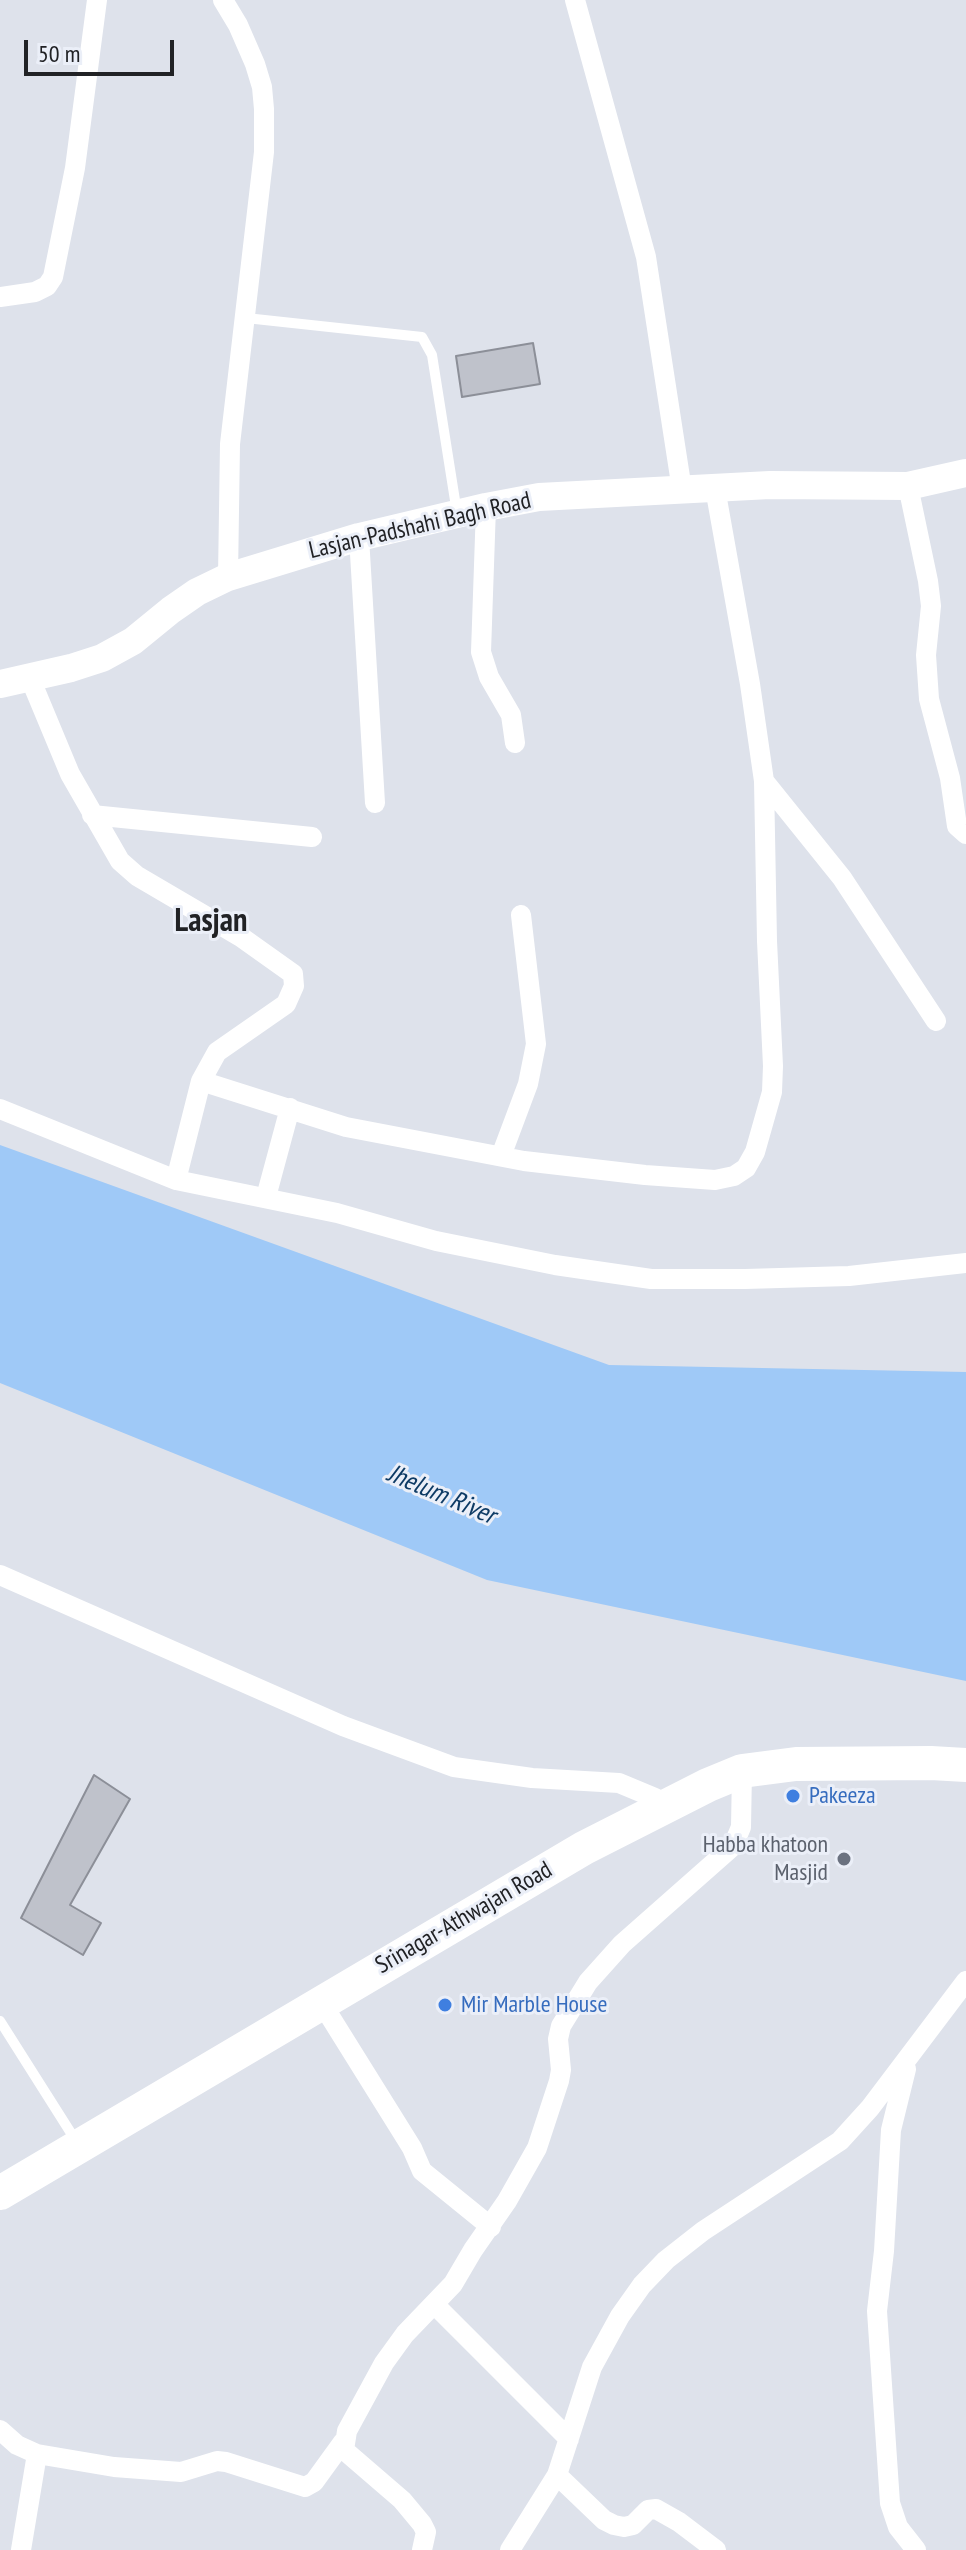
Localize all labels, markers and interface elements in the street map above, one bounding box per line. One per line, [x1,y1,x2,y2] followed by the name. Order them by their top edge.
[28,24,178,74] scale bar
[38,38,80,69] text: 50 m
[306,486,534,566] street label: Lasjan-Padshahi Bagh Road
[175,903,247,941] district label: Lasjan
[382,1458,500,1532] water label: Jhelum River
[809,1782,876,1810] place label: Pakeeza
[784,1787,802,1805] marker: Pakeeza
[703,1831,828,1887] place label: Habba khatoon Masjid
[835,1850,853,1868] marker: Habba khatoon Masjid
[371,1856,557,1980] street label: Srinagar-Athwajan Road
[461,1991,607,2019] place label: Mir Marble House
[436,1996,454,2014] marker: Mir Marble House

